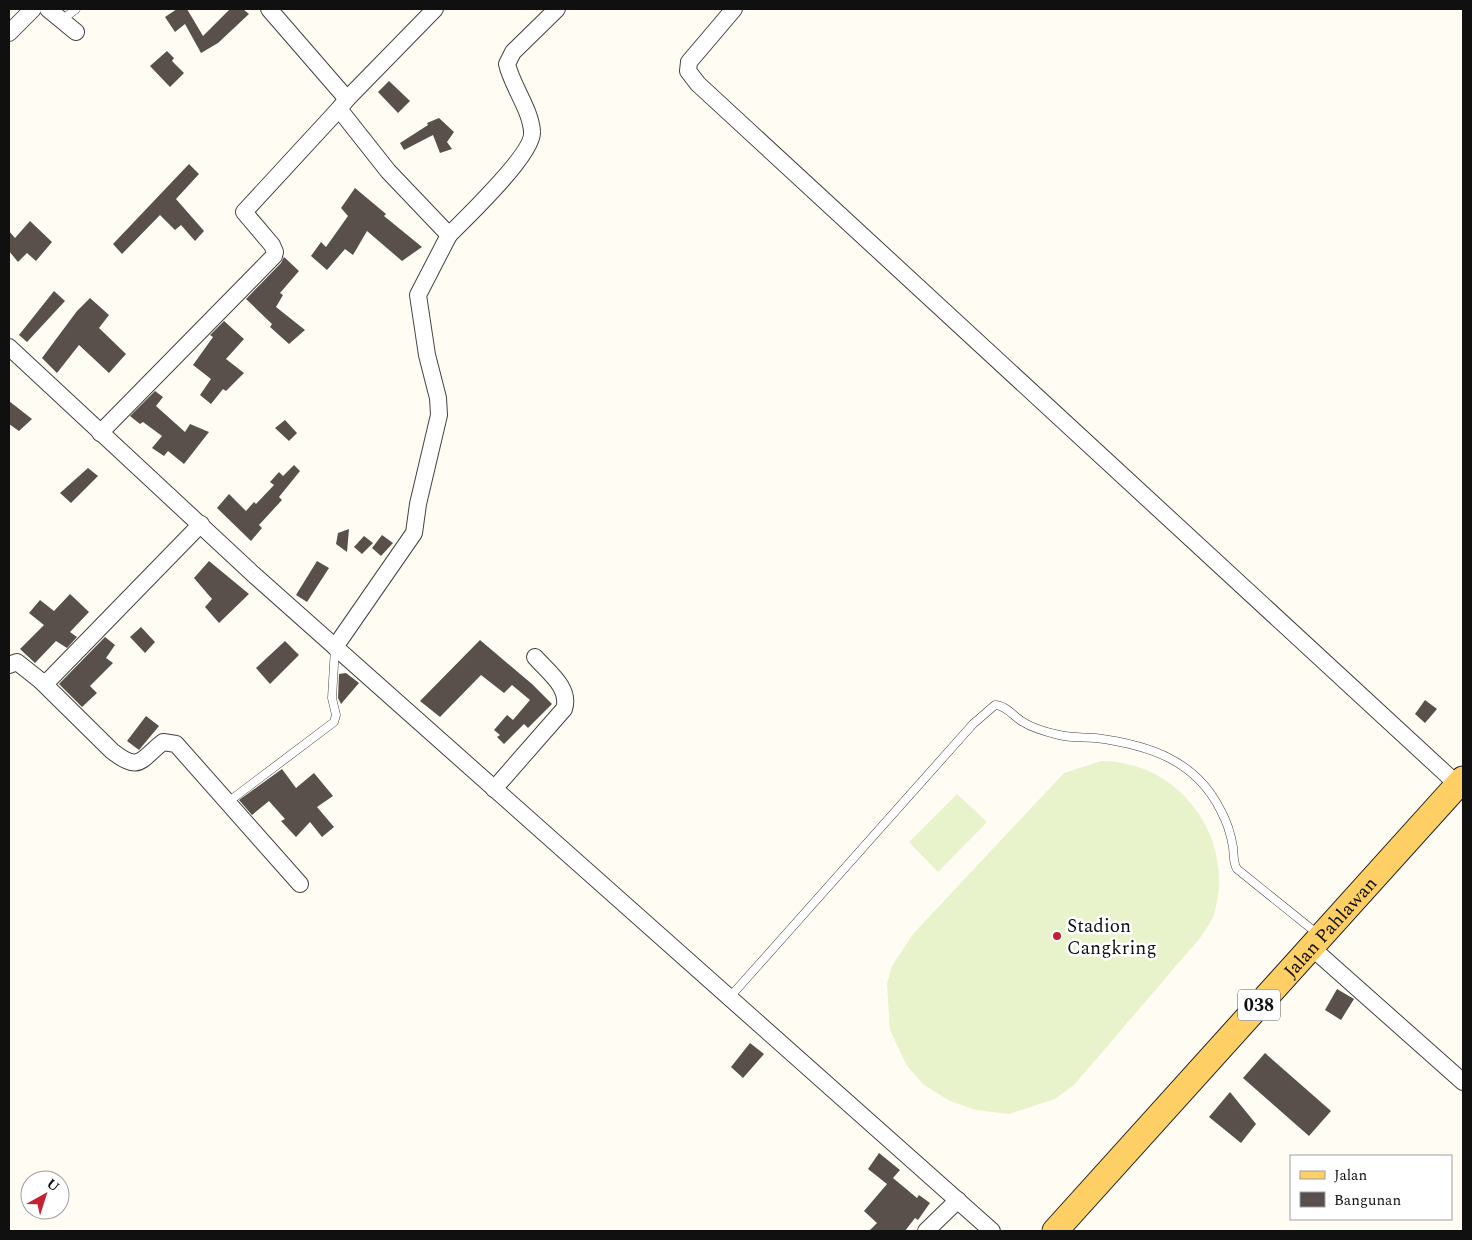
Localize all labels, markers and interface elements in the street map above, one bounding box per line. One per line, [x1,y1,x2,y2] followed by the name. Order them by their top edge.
[1277,870,1385,985] street label: Jalan Pahlawan
[1067,912,1157,963] place label: Stadion Cangkring
[1051,930,1063,942] marker: Stadion Cangkring
[1238,990,1280,1020] road number: 038
[1290,1155,1452,1220] legend
[1334,1164,1367,1187] text: Jalan
[20,1170,70,1220] north arrow
[42,1173,64,1197] text: U
[1334,1189,1401,1212] text: Bangunan

